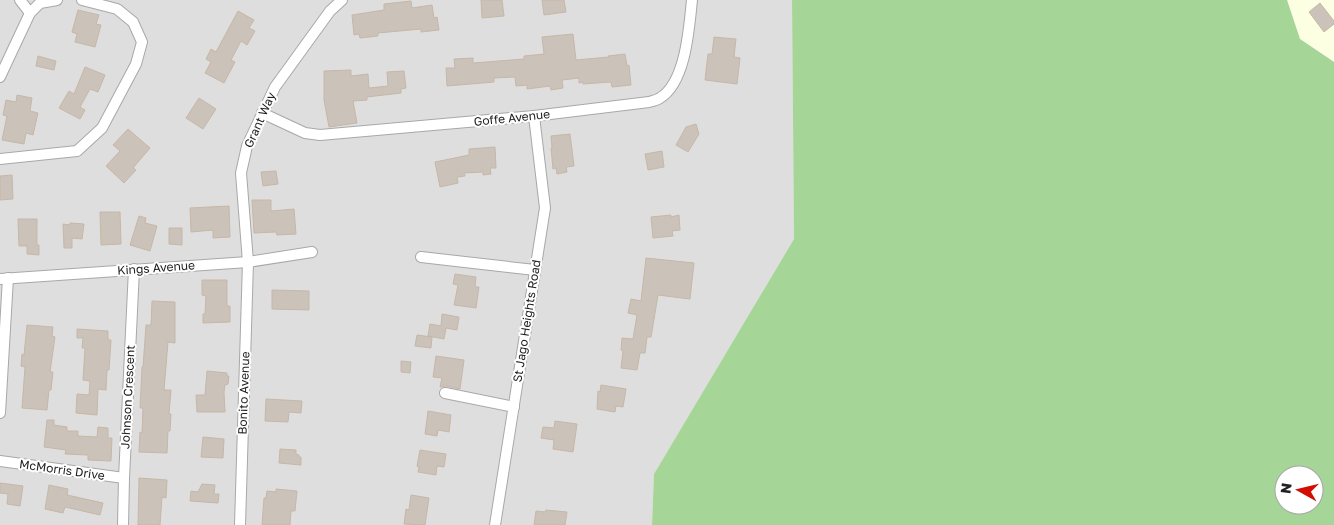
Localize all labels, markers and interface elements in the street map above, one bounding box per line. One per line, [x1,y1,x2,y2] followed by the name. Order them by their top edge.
[241,89,279,150] street label: Grant Way
[473,106,551,129] street label: Goffe Avenue
[117,257,195,278] street label: Kings Avenue
[509,259,544,383] street label: St Jago Heights Road
[117,344,138,449] street label: Johnson Crescent
[235,351,252,435] street label: Bonito Avenue
[18,456,106,483] street label: McMorris Drive
[1274,465,1324,515] north arrow
[1276,482,1295,495] text: N

